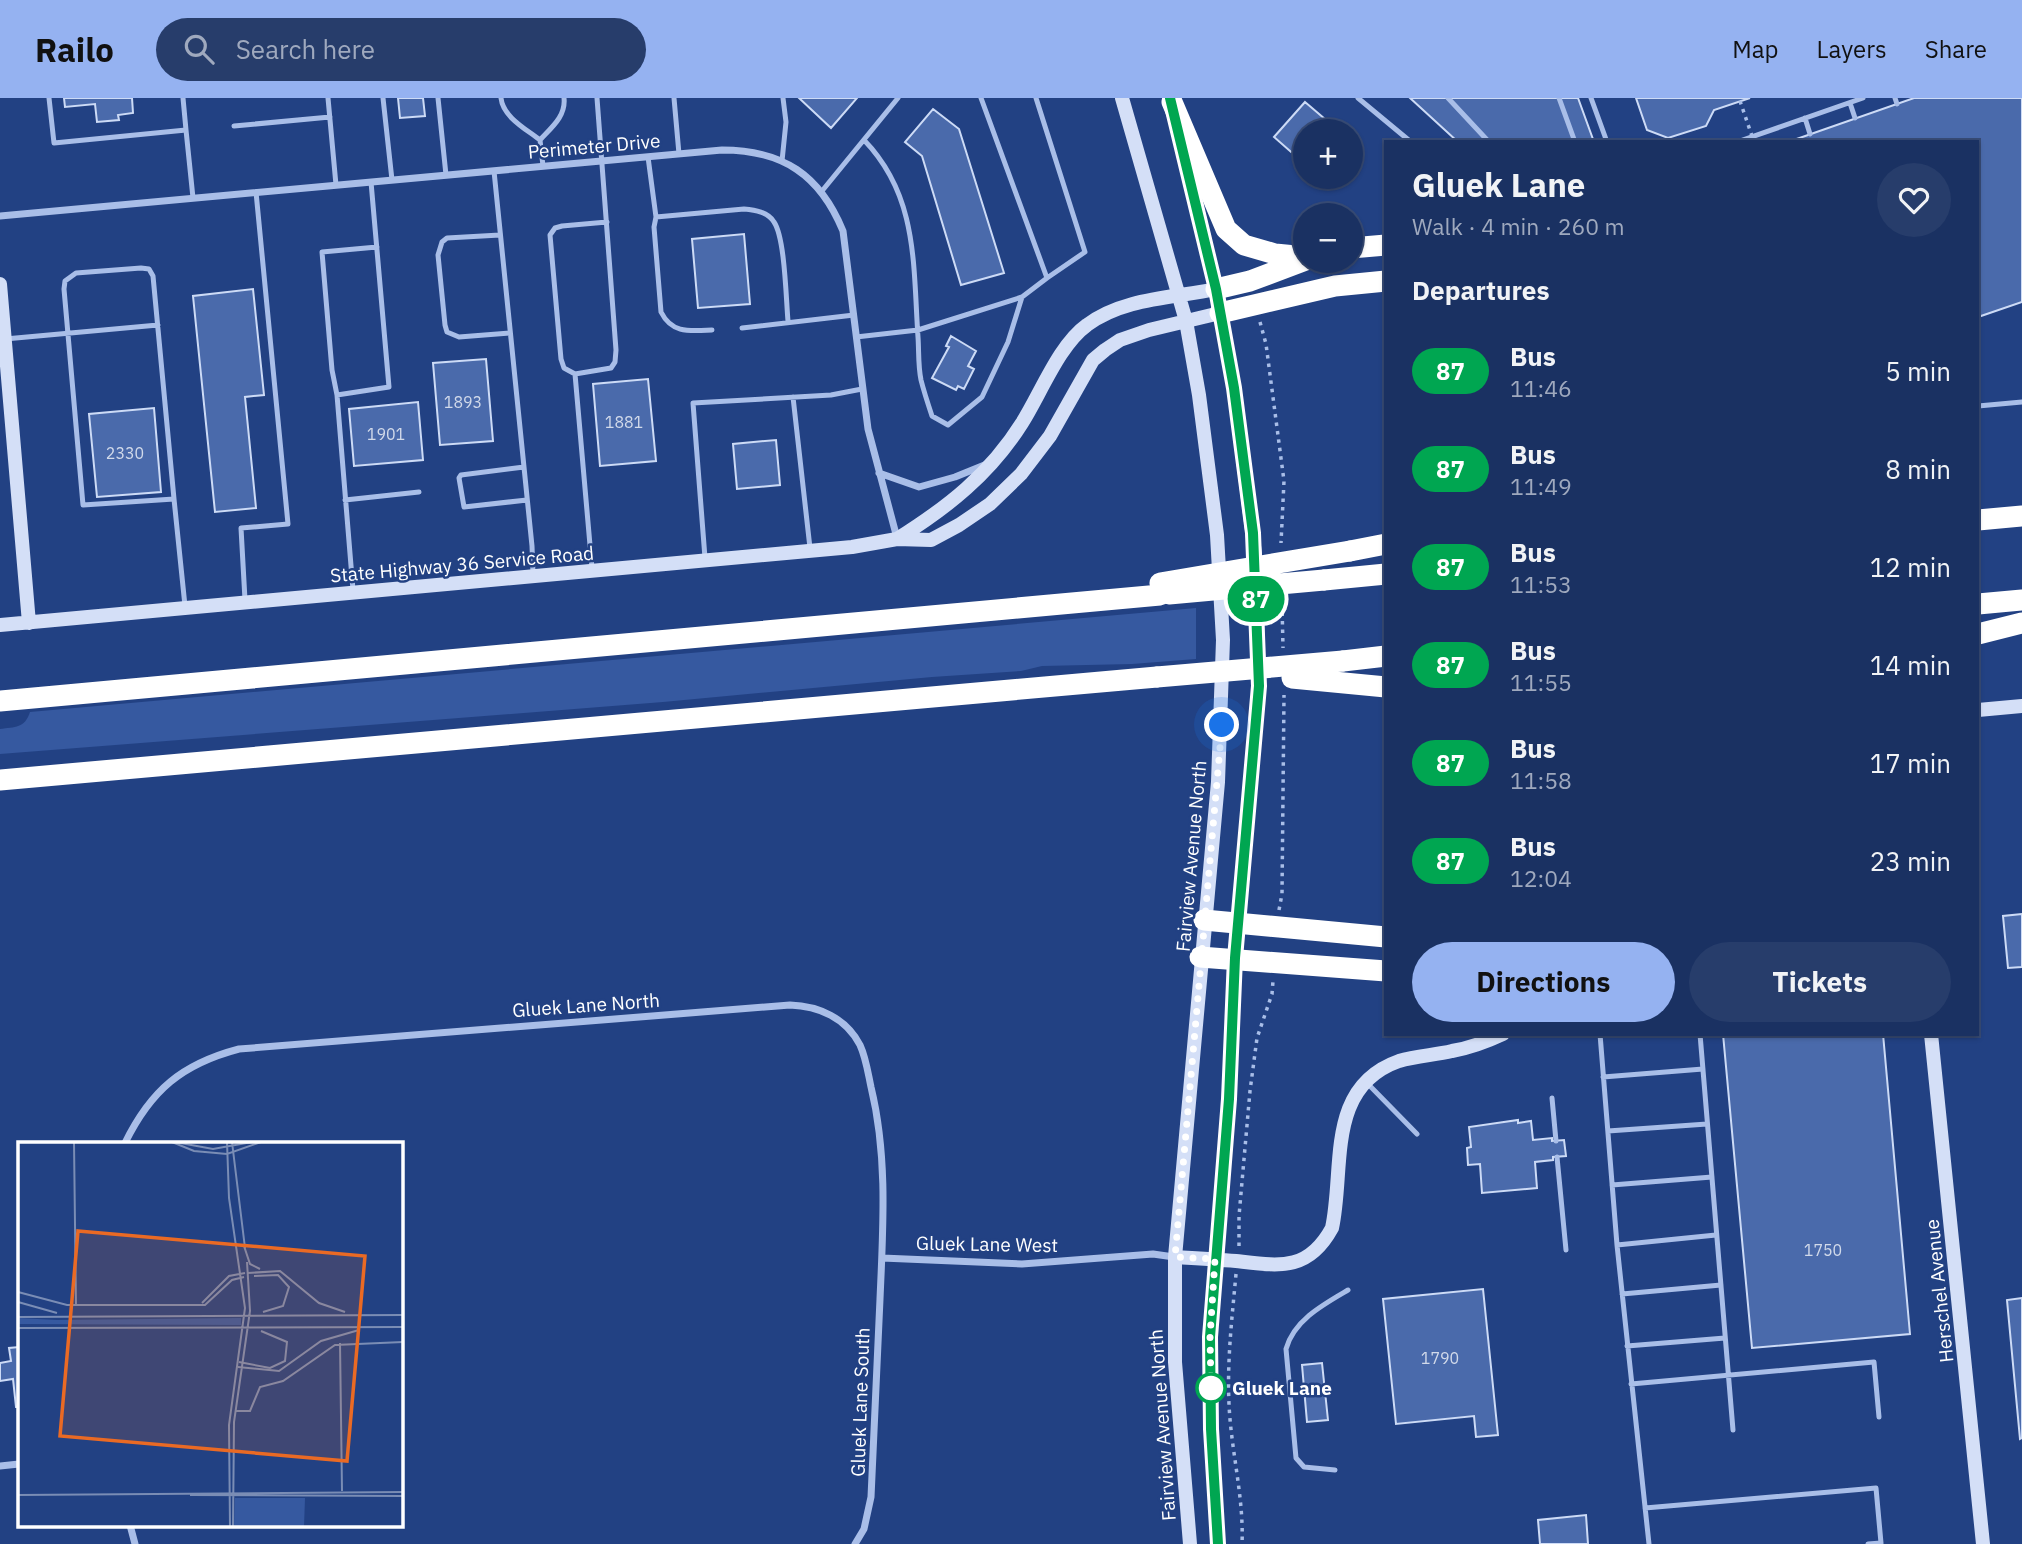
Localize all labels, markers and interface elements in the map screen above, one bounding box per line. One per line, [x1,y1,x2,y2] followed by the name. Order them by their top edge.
[156,18,646,81] search box
[35,28,114,71] text: Railo
[180,30,218,68] icon: search
[236,32,375,66] text: Search here
[1732,33,1779,65] text: Map
[1817,33,1887,65] text: Layers
[1925,33,1987,65] text: Share
[1293,119,1363,273] map controls
[1293,119,1363,189] button: +
[527,128,661,164] street label: Perimeter Drive
[1412,163,1585,206] text: Gluek Lane
[1877,163,1951,237] button: heart
[1293,203,1363,273] button: −
[1412,211,1625,241] text: Walk · 4 min · 260 m
[1412,273,1550,307] text: Departures
[1510,339,1556,373] text: Bus
[1885,354,1951,388] text: 5 min
[1436,355,1465,387] text: 87
[1510,373,1572,403] text: 11:46
[444,392,482,412] house number: 1893
[605,412,643,432] house number: 1881
[367,424,405,444] house number: 1901
[1510,437,1556,471] text: Bus
[106,443,144,463] house number: 2330
[1885,452,1951,486] text: 8 min
[1436,453,1465,485] text: 87
[1510,471,1572,501] text: 11:49
[1510,535,1556,569] text: Bus
[329,541,595,587] street label: State Highway 36 Service Road
[1870,550,1951,584] text: 12 min
[1436,551,1465,583] text: 87
[1510,569,1572,599] text: 11:53
[1224,576,1288,622] line badge: 87
[1242,583,1270,615] text: 87
[1510,633,1556,667] text: Bus
[1870,648,1951,682] text: 14 min
[1436,649,1465,681] text: 87
[1510,667,1572,697] text: 11:55
[1204,707,1239,742] your location
[1510,731,1556,765] text: Bus
[1870,746,1951,780] text: 17 min
[1436,747,1465,779] text: 87
[1171,759,1211,953] street label: Fairview Avenue North
[1510,765,1572,795] text: 11:58
[1510,829,1556,863] text: Bus
[1870,844,1951,878] text: 23 min
[1436,845,1465,877] text: 87
[1510,863,1572,893] text: 12:04
[1412,942,1675,1022] button: Directions
[1689,942,1951,1022] button: Tickets
[511,988,661,1022] street label: Gluek Lane North
[18,1142,402,1526] inset map
[1920,1218,1958,1364] street label: Herschel Avenue
[916,1231,1058,1257] street label: Gluek Lane West
[1804,1240,1842,1260] house number: 1750
[845,1327,875,1477] street label: Gluek Lane South
[1143,1328,1181,1522] street label: Fairview Avenue North
[1421,1348,1459,1368] house number: 1790
[1196,1373,1226,1403] marker: Gluek Lane
[1232,1376,1332,1400] place label: Gluek Lane

